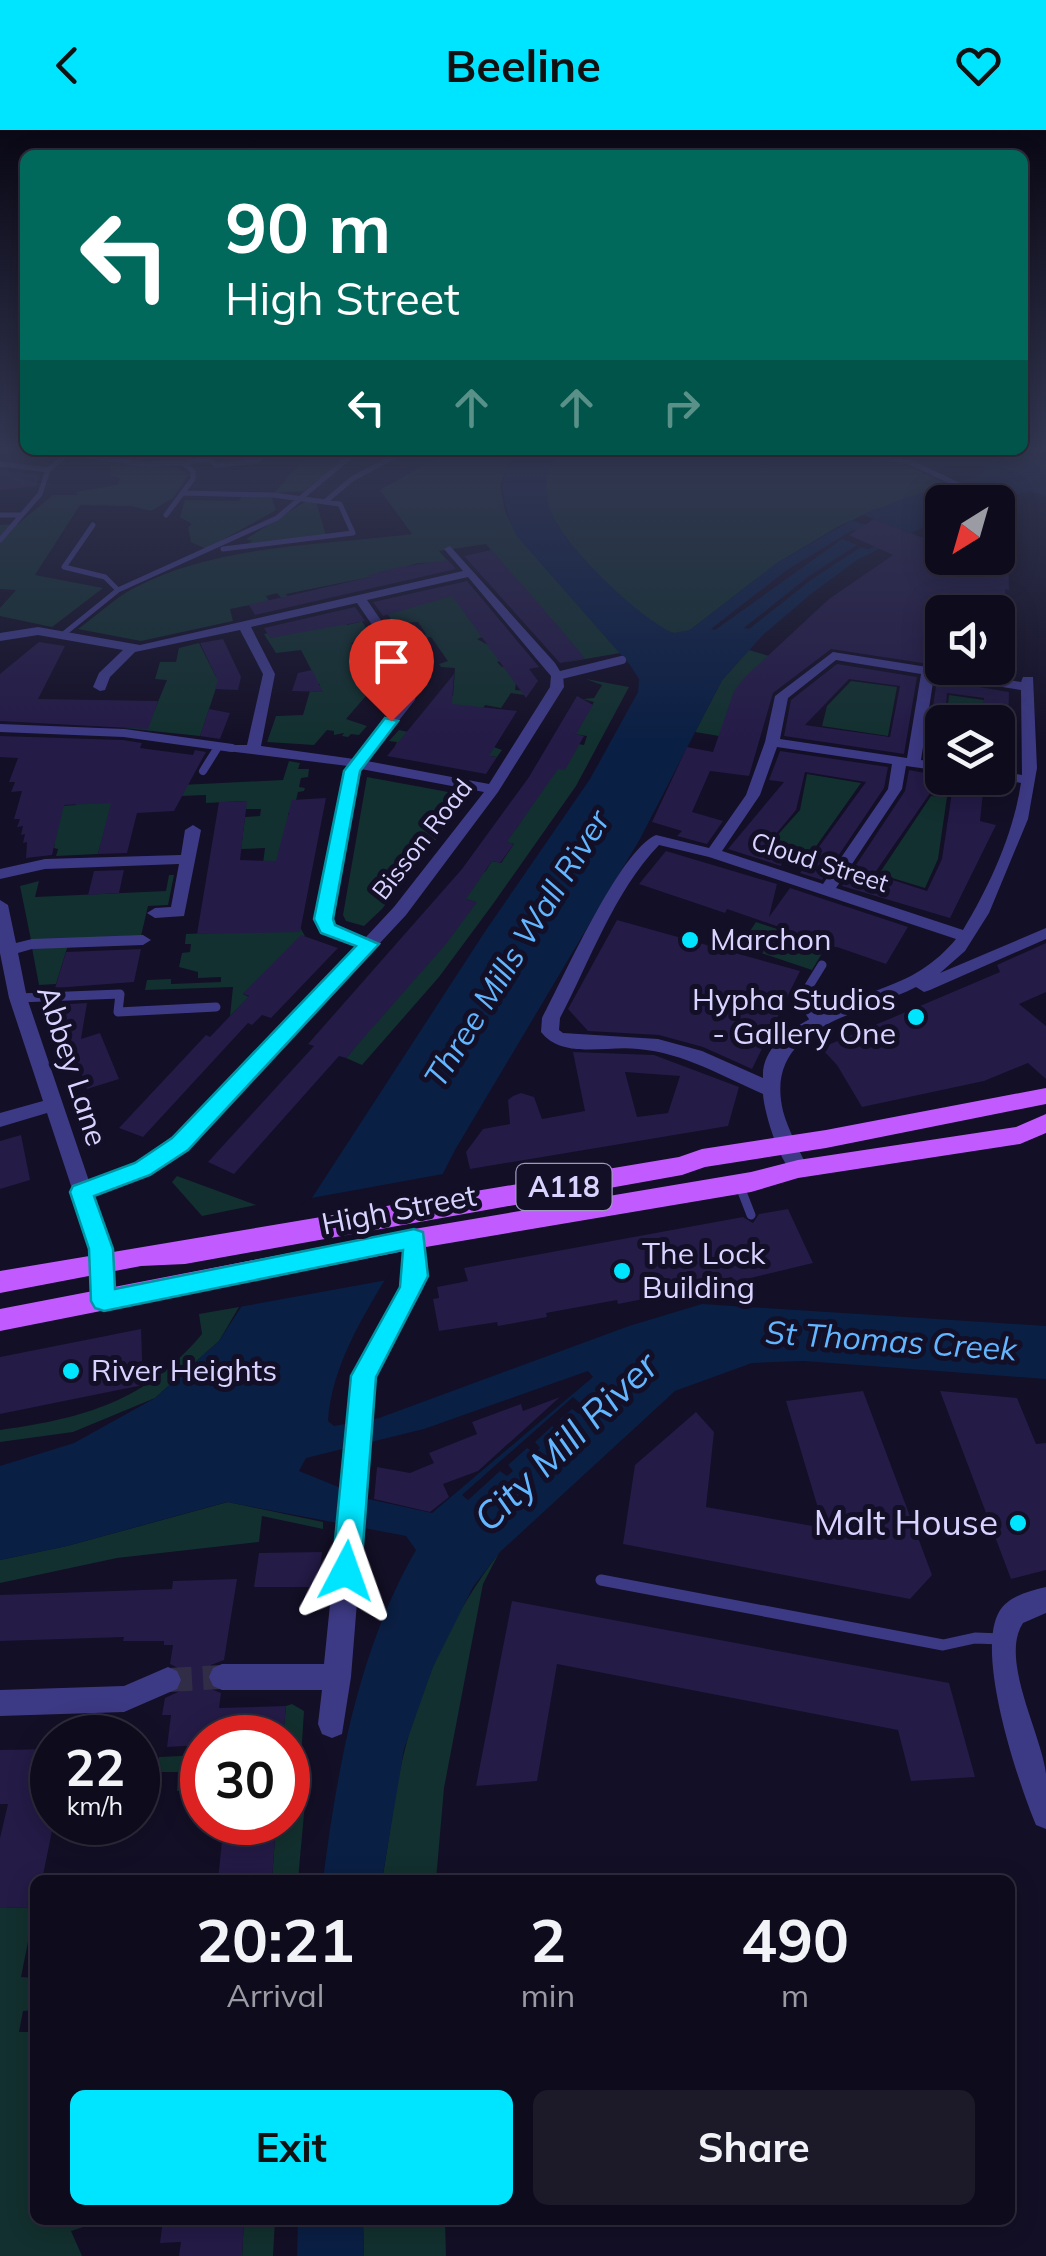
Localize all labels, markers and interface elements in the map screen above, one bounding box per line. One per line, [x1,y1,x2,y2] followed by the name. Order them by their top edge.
[445,37,601,93] text: Beeline
[40,38,95,93] icon: back
[951,38,1006,93] icon: heart
[225,183,391,271] text: 90 m
[60,190,190,320] icon: left
[225,270,460,326] text: High Street
[339,380,394,435] icon: left
[444,380,499,435] icon: ahead
[549,380,604,435] icon: ahead
[654,380,709,435] icon: right
[925,485,1015,575] north arrow
[925,485,1015,795] map controls
[925,595,1015,685] button: sound
[349,619,434,722] pin
[364,634,419,689] icon: arrive
[925,705,1015,795] button: layers
[365,772,478,905] street label: Bisson Road
[415,801,618,1094] water label: Three Mills Wall River
[748,825,893,898] street label: Cloud Street
[710,920,832,958] place label: Marchon
[679,929,701,951] marker: Marchon
[692,980,896,1052] place label: Hypha Studios - Gallery One
[29,981,117,1151] street label: Abbey Lane
[905,1006,927,1028] marker: Hypha Studios - Gallery One
[516,1164,612,1210] road number: A118
[318,1175,479,1243] street label: High Street
[642,1234,766,1306] place label: The Lock Building
[611,1260,633,1282] marker: The Lock Building
[764,1311,1020,1369] water label: St Thomas Creek
[463,1340,669,1541] water label: City Mill River
[91,1351,277,1389] place label: River Heights
[60,1360,82,1382] marker: River Heights
[814,1500,998,1544] place label: Malt House
[1007,1512,1029,1534] marker: Malt House
[294,1519,398,1623] position arrow
[180,1715,310,1845] speed limit sign: 30
[65,1736,125,1799] text: 22
[67,1790,123,1821] text: km/h
[196,1902,355,1977] text: 20:21
[530,1902,566,1977] text: 2
[741,1902,849,1977] text: 490
[226,1975,324,2015] text: Arrival
[521,1975,575,2015] text: min
[781,1975,809,2015] text: m
[70,2090,513,2205] button: Exit
[533,2090,975,2205] button: Share

